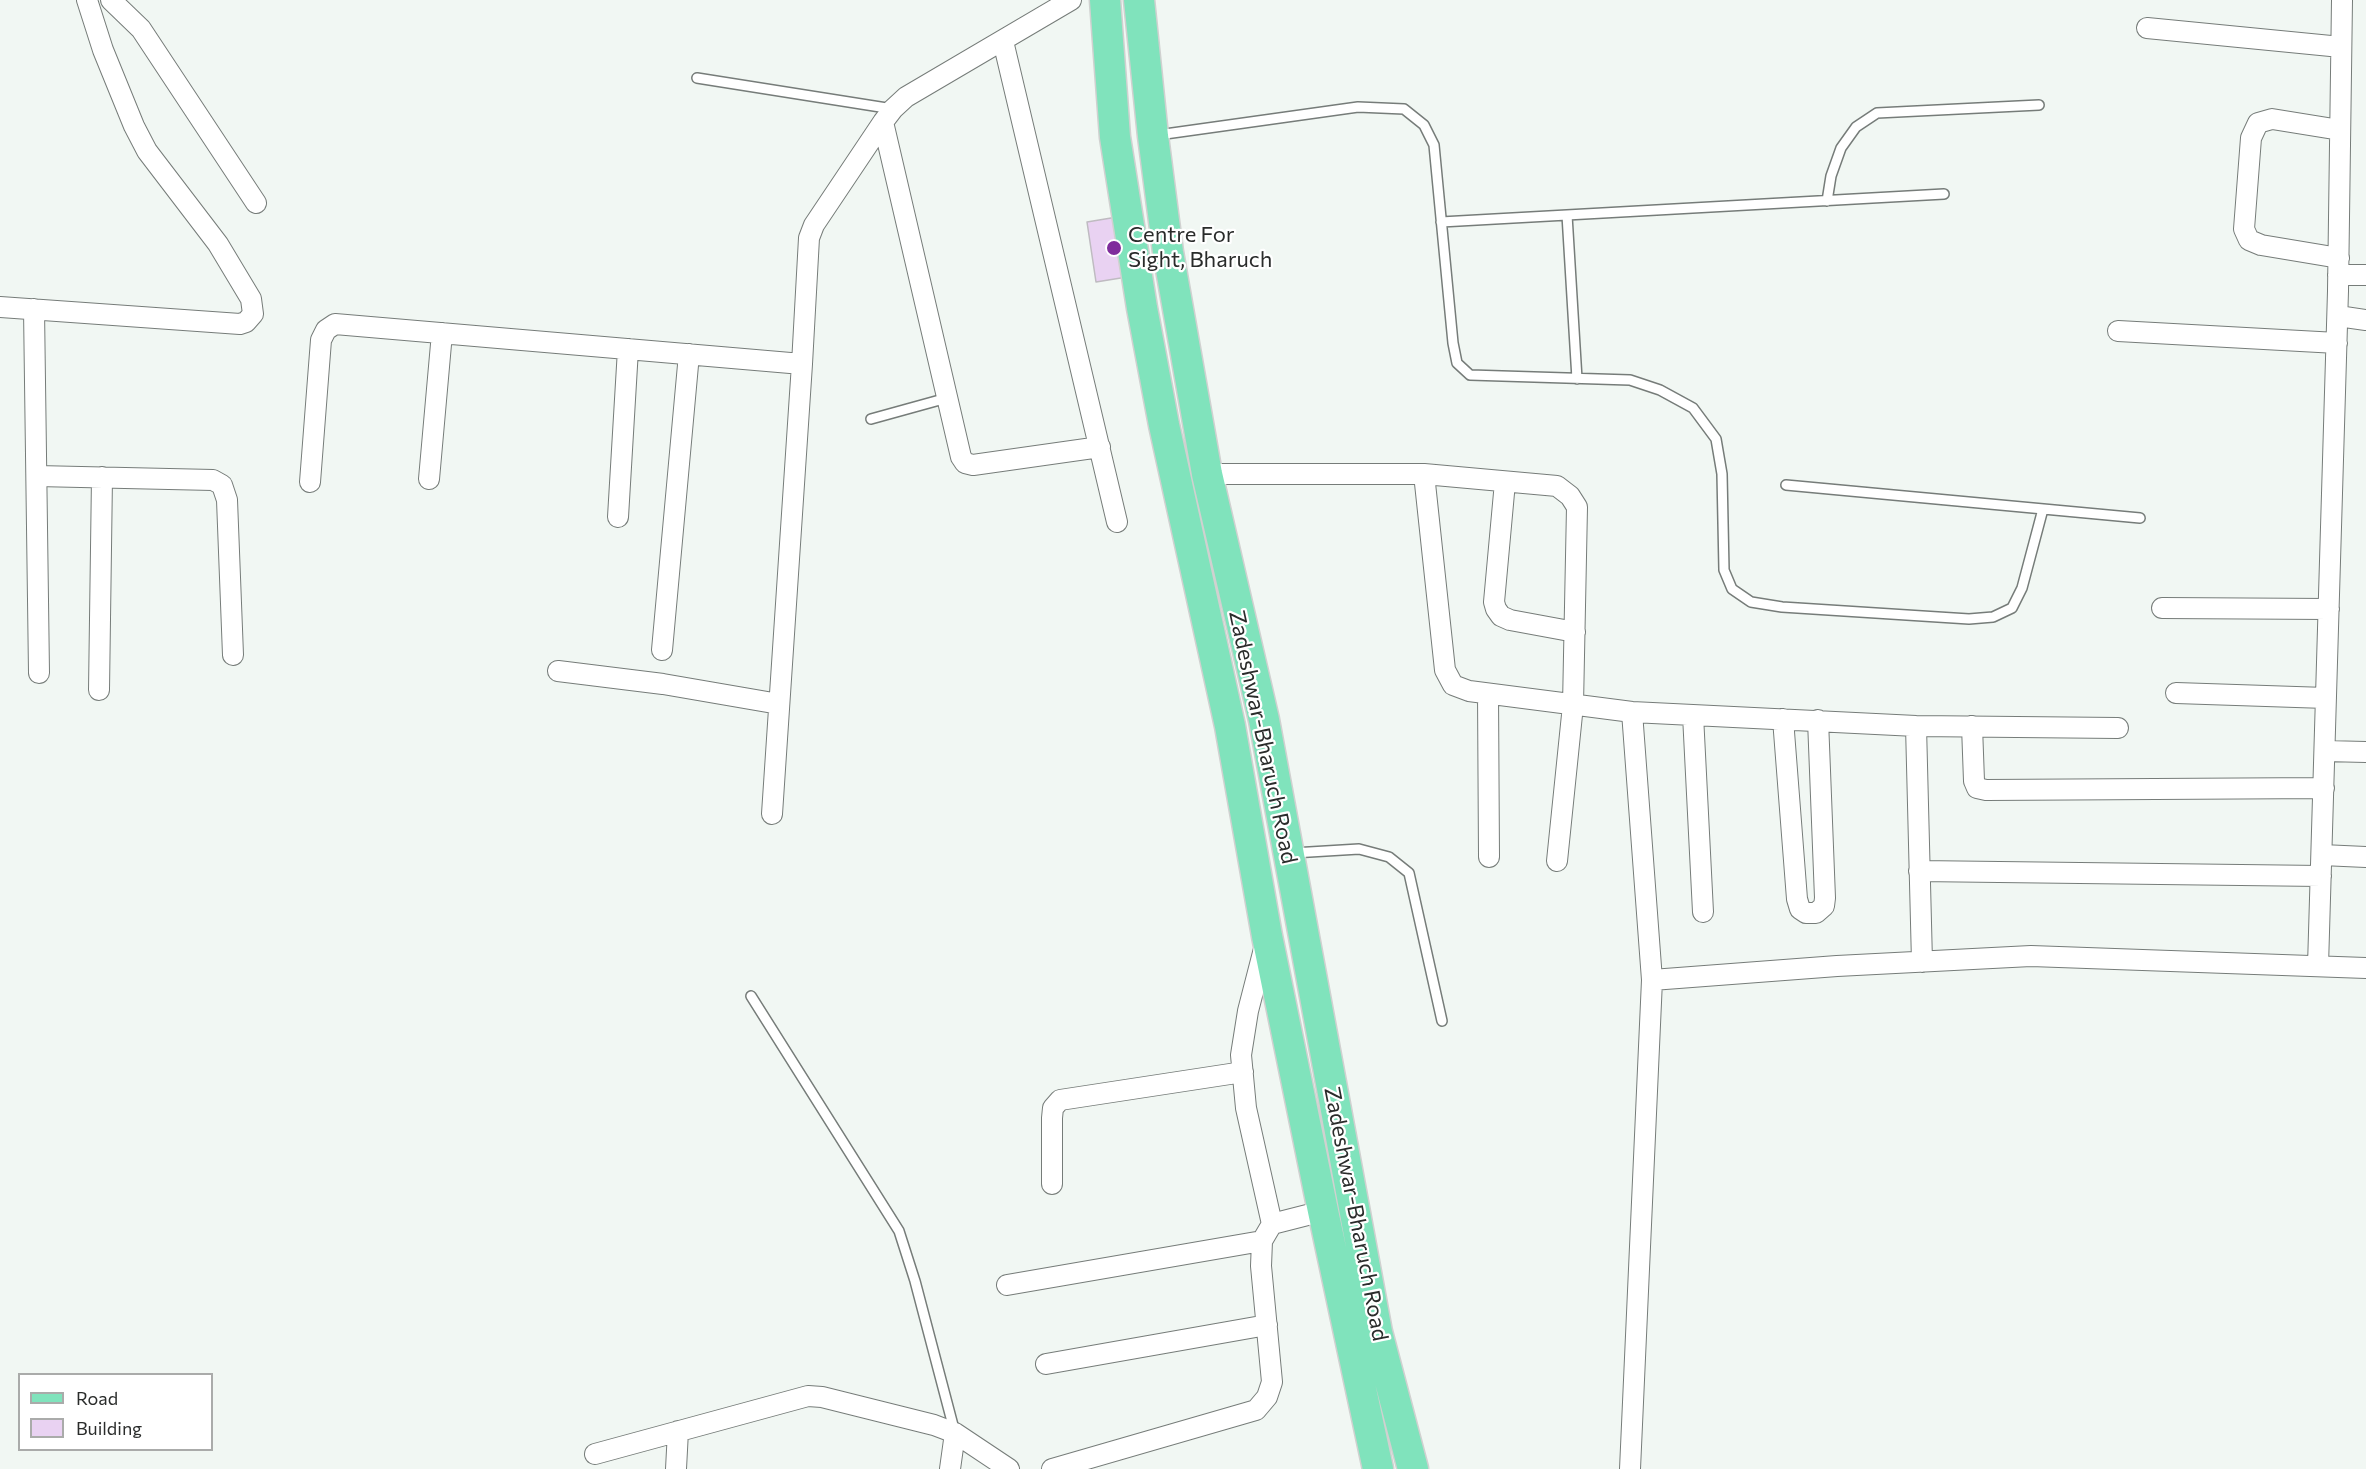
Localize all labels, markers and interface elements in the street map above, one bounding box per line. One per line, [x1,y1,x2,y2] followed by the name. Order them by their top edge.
[1128,222,1272,274] place label: Centre For Sight, Bharuch
[1105,239,1123,257] marker: Centre For Sight, Bharuch
[1223,608,1303,866] street label: Zadeshwar-Bharuch Road
[1318,1085,1394,1343] street label: Zadeshwar-Bharuch Road
[18,1373,213,1451] legend
[76,1387,118,1409] text: Road
[76,1417,142,1439] text: Building

